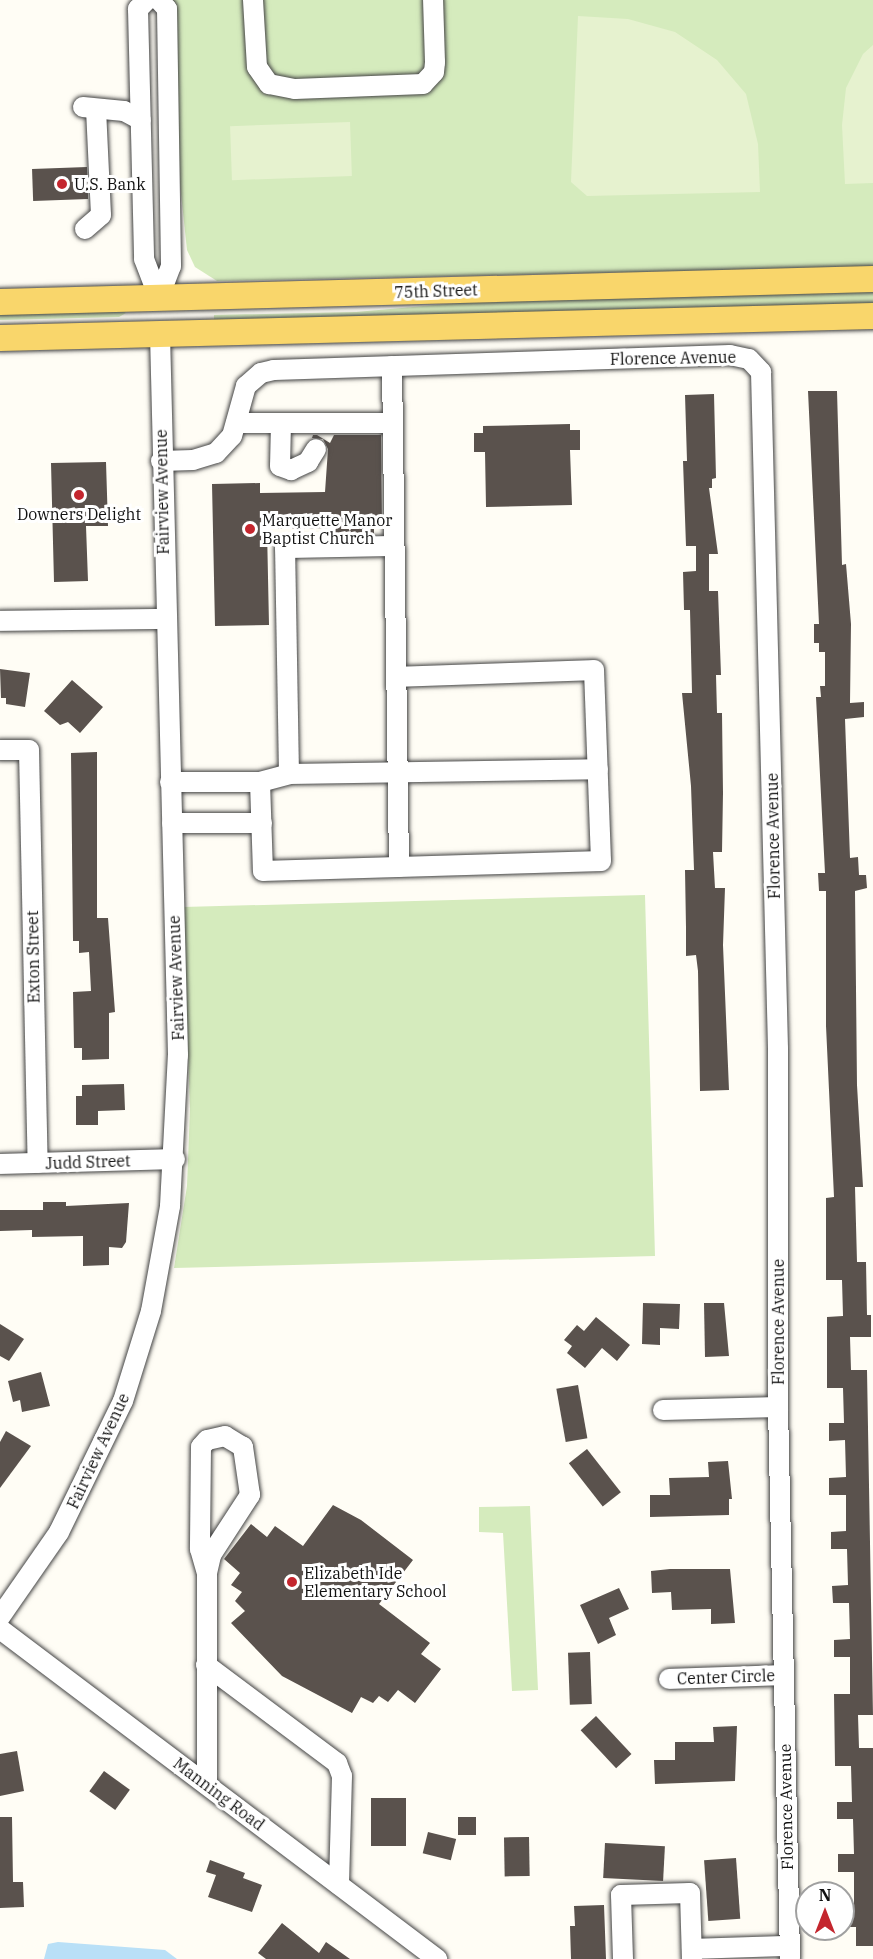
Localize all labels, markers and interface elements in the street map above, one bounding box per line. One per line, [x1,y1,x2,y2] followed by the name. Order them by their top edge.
[74,174,146,194] place label: U.S. Bank
[55,177,69,191] marker: U.S. Bank
[394,280,478,302] street label: 75th Street
[610,347,736,369] street label: Florence Avenue
[151,429,173,555] street label: Fairview Avenue
[72,488,86,502] marker: Downers Delight
[17,504,141,524] place label: Downers Delight
[262,510,392,548] place label: Marquette Manor Baptist Church
[243,522,257,536] marker: Marquette Manor Baptist Church
[762,773,784,899] street label: Florence Avenue
[23,910,43,1004] street label: Exton Street
[164,915,188,1041] street label: Fairview Avenue
[45,1151,131,1173] street label: Judd Street
[768,1259,788,1385] street label: Florence Avenue
[63,1390,133,1512] street label: Fairview Avenue
[304,1563,447,1601] place label: Elizabeth Ide Elementary School
[285,1575,299,1589] marker: Elizabeth Ide Elementary School
[677,1666,775,1688] street label: Center Circle
[775,1744,797,1870] street label: Florence Avenue
[170,1754,268,1834] street label: Manning Road
[795,1881,855,1941] north arrow
[819,1885,831,1905] text: N

